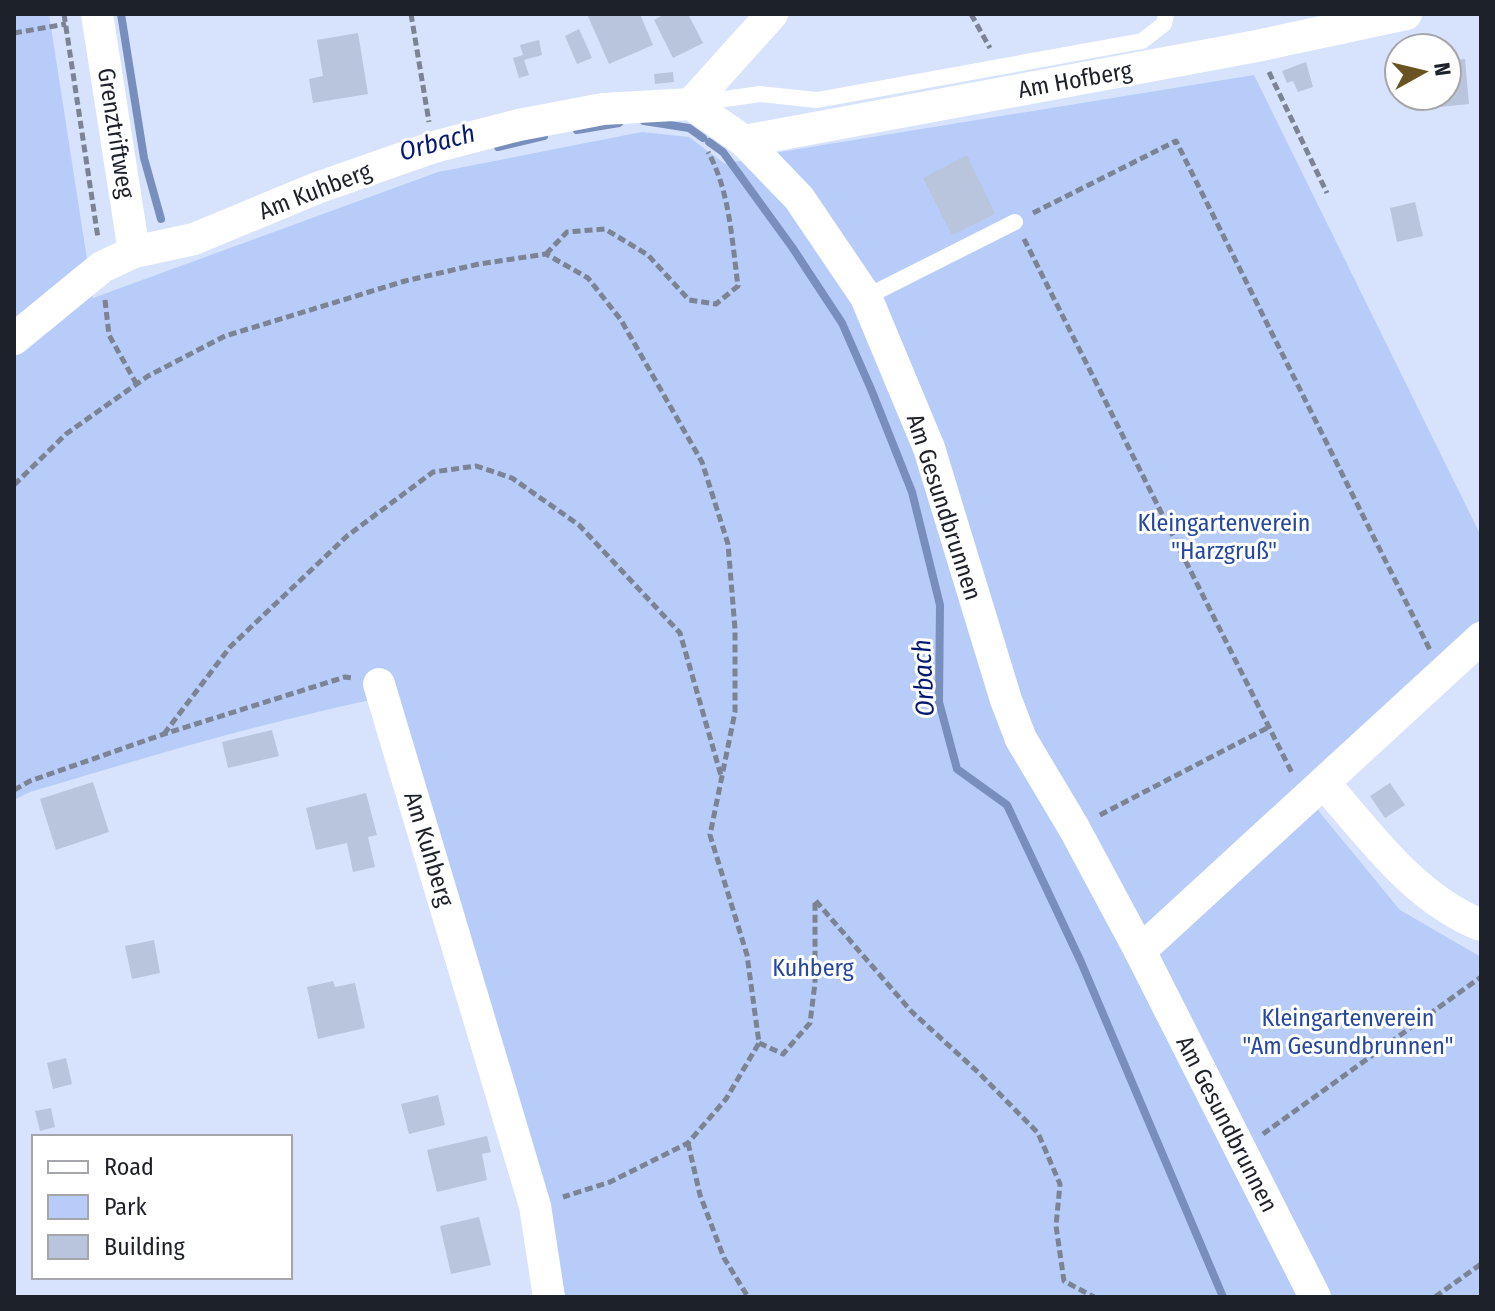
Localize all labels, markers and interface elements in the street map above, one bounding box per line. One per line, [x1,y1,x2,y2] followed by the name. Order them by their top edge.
[1383,32,1463,112] north arrow
[1016,56,1135,104] street label: Am Hofberg
[1428,61,1457,78] text: N
[92,66,140,201] street label: Grenztriftweg
[396,118,478,167] water label: Orbach
[255,156,376,225] street label: Am Kuhberg
[901,410,987,604] street label: Am Gesundbrunnen
[1138,509,1310,565] park label: Kleingartenverein "Harzgruß"
[906,639,941,717] water label: Orbach
[398,788,460,910] street label: Am Kuhberg
[772,954,855,982] park label: Kuhberg
[1242,1004,1454,1060] park label: Kleingartenverein "Am Gesundbrunnen"
[1170,1031,1284,1217] street label: Am Gesundbrunnen
[32,1135,292,1279] legend
[104,1153,154,1181] text: Road
[104,1193,147,1221] text: Park
[104,1233,186,1261] text: Building

